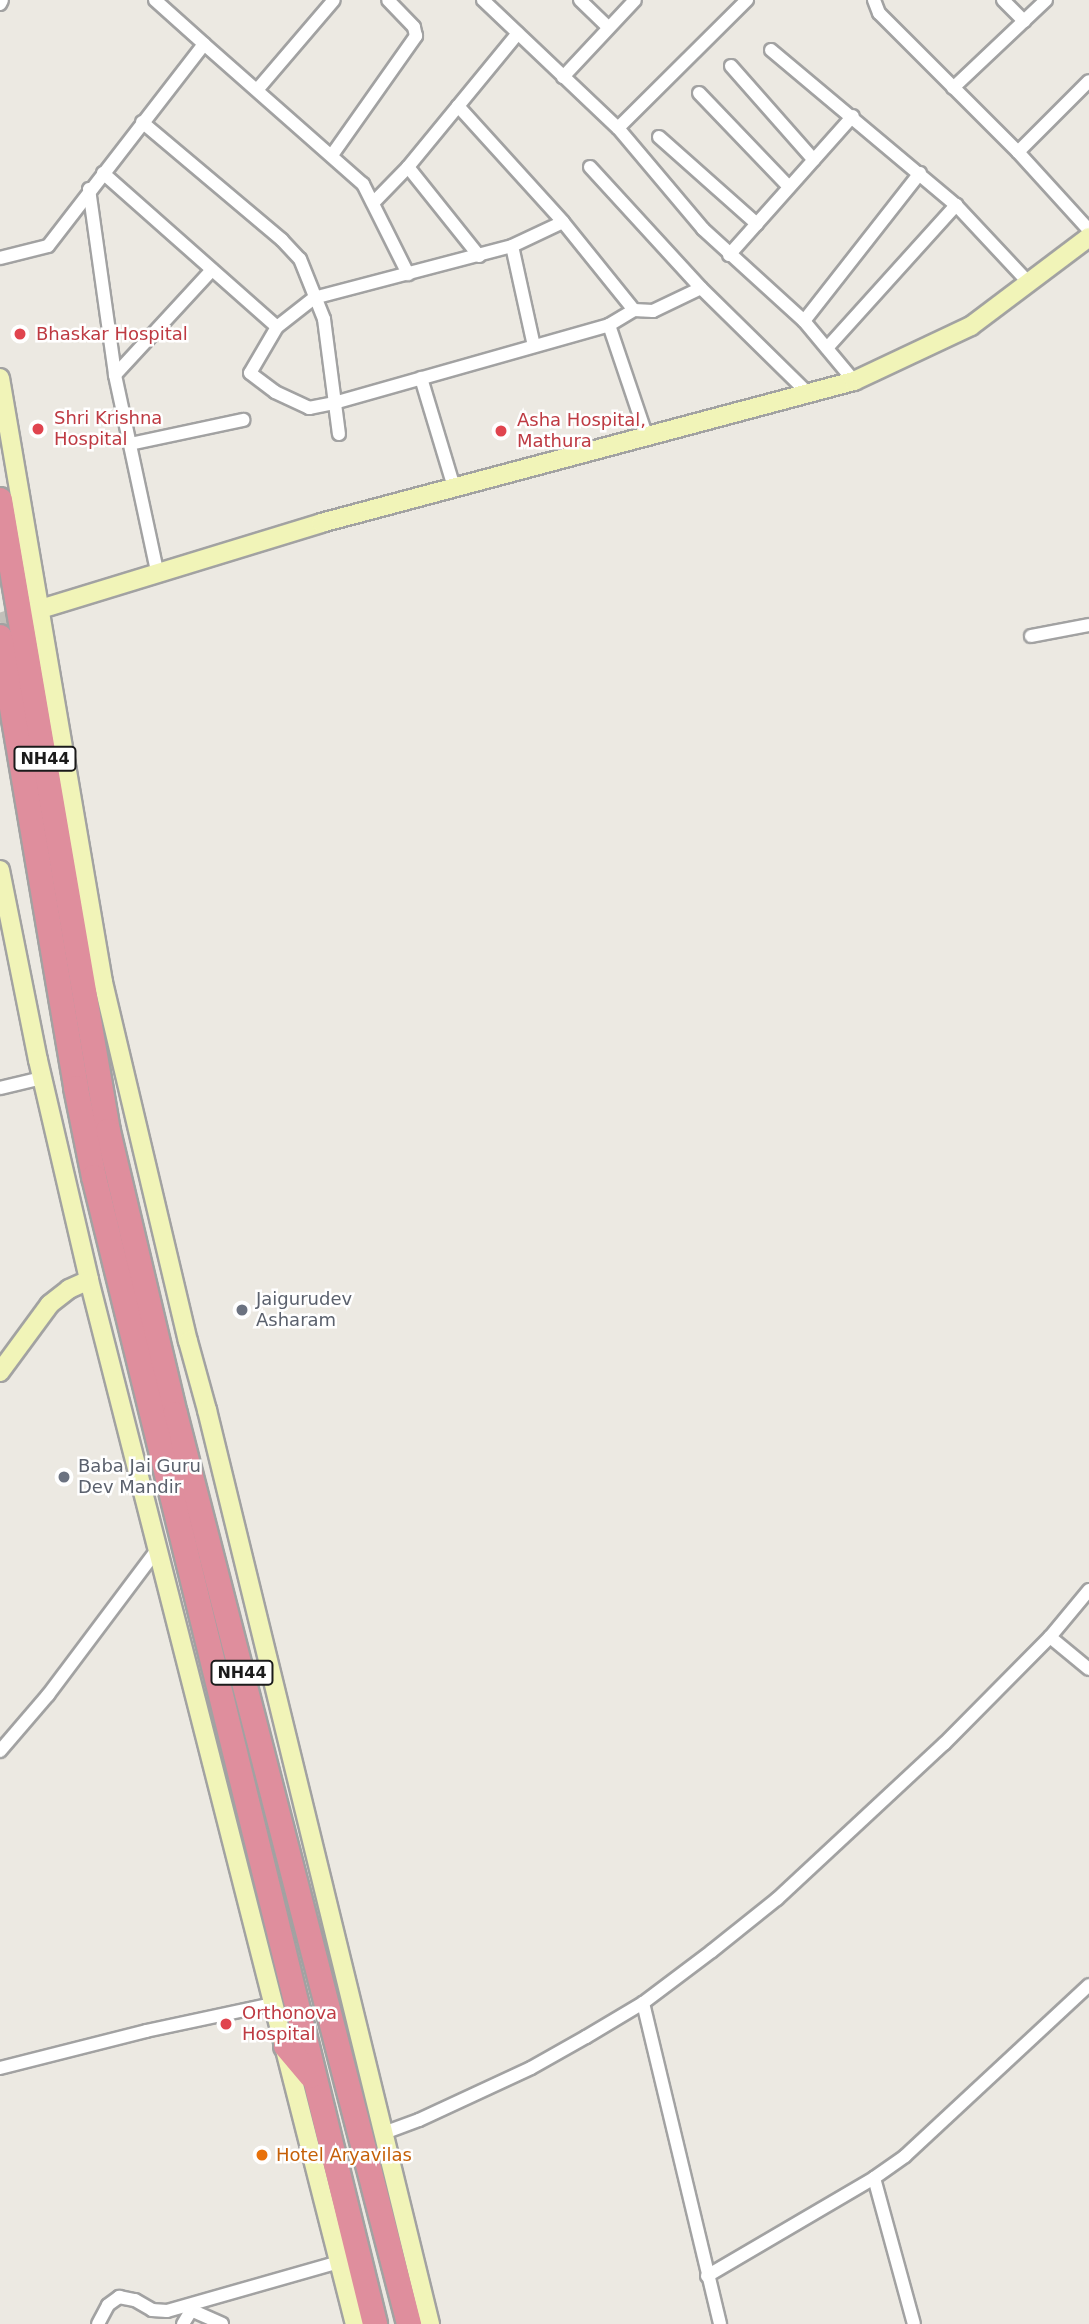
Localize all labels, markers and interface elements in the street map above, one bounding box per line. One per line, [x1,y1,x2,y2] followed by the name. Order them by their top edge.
[36,323,188,345] place label: Bhaskar Hospital
[10,324,30,344] marker: Bhaskar Hospital
[54,408,162,450] place label: Shri Krishna Hospital
[517,410,646,452] place label: Asha Hospital, Mathura
[28,419,48,439] marker: Shri Krishna Hospital
[491,421,511,441] marker: Asha Hospital, Mathura
[12,746,78,772] road number: NH44
[256,1289,352,1332] place label: Jaigurudev Asharam
[234,1302,250,1318] marker: Jaigurudev Asharam
[78,1456,201,1498] place label: Baba Jai Guru Dev Mandir
[56,1469,72,1485] marker: Baba Jai Guru Dev Mandir
[209,1660,275,1686] road number: NH44
[242,2003,337,2046] place label: Orthonova Hospital
[216,2014,236,2034] marker: Orthonova Hospital
[276,2144,412,2166] place label: Hotel Aryavilas
[254,2147,270,2163] marker: Hotel Aryavilas

